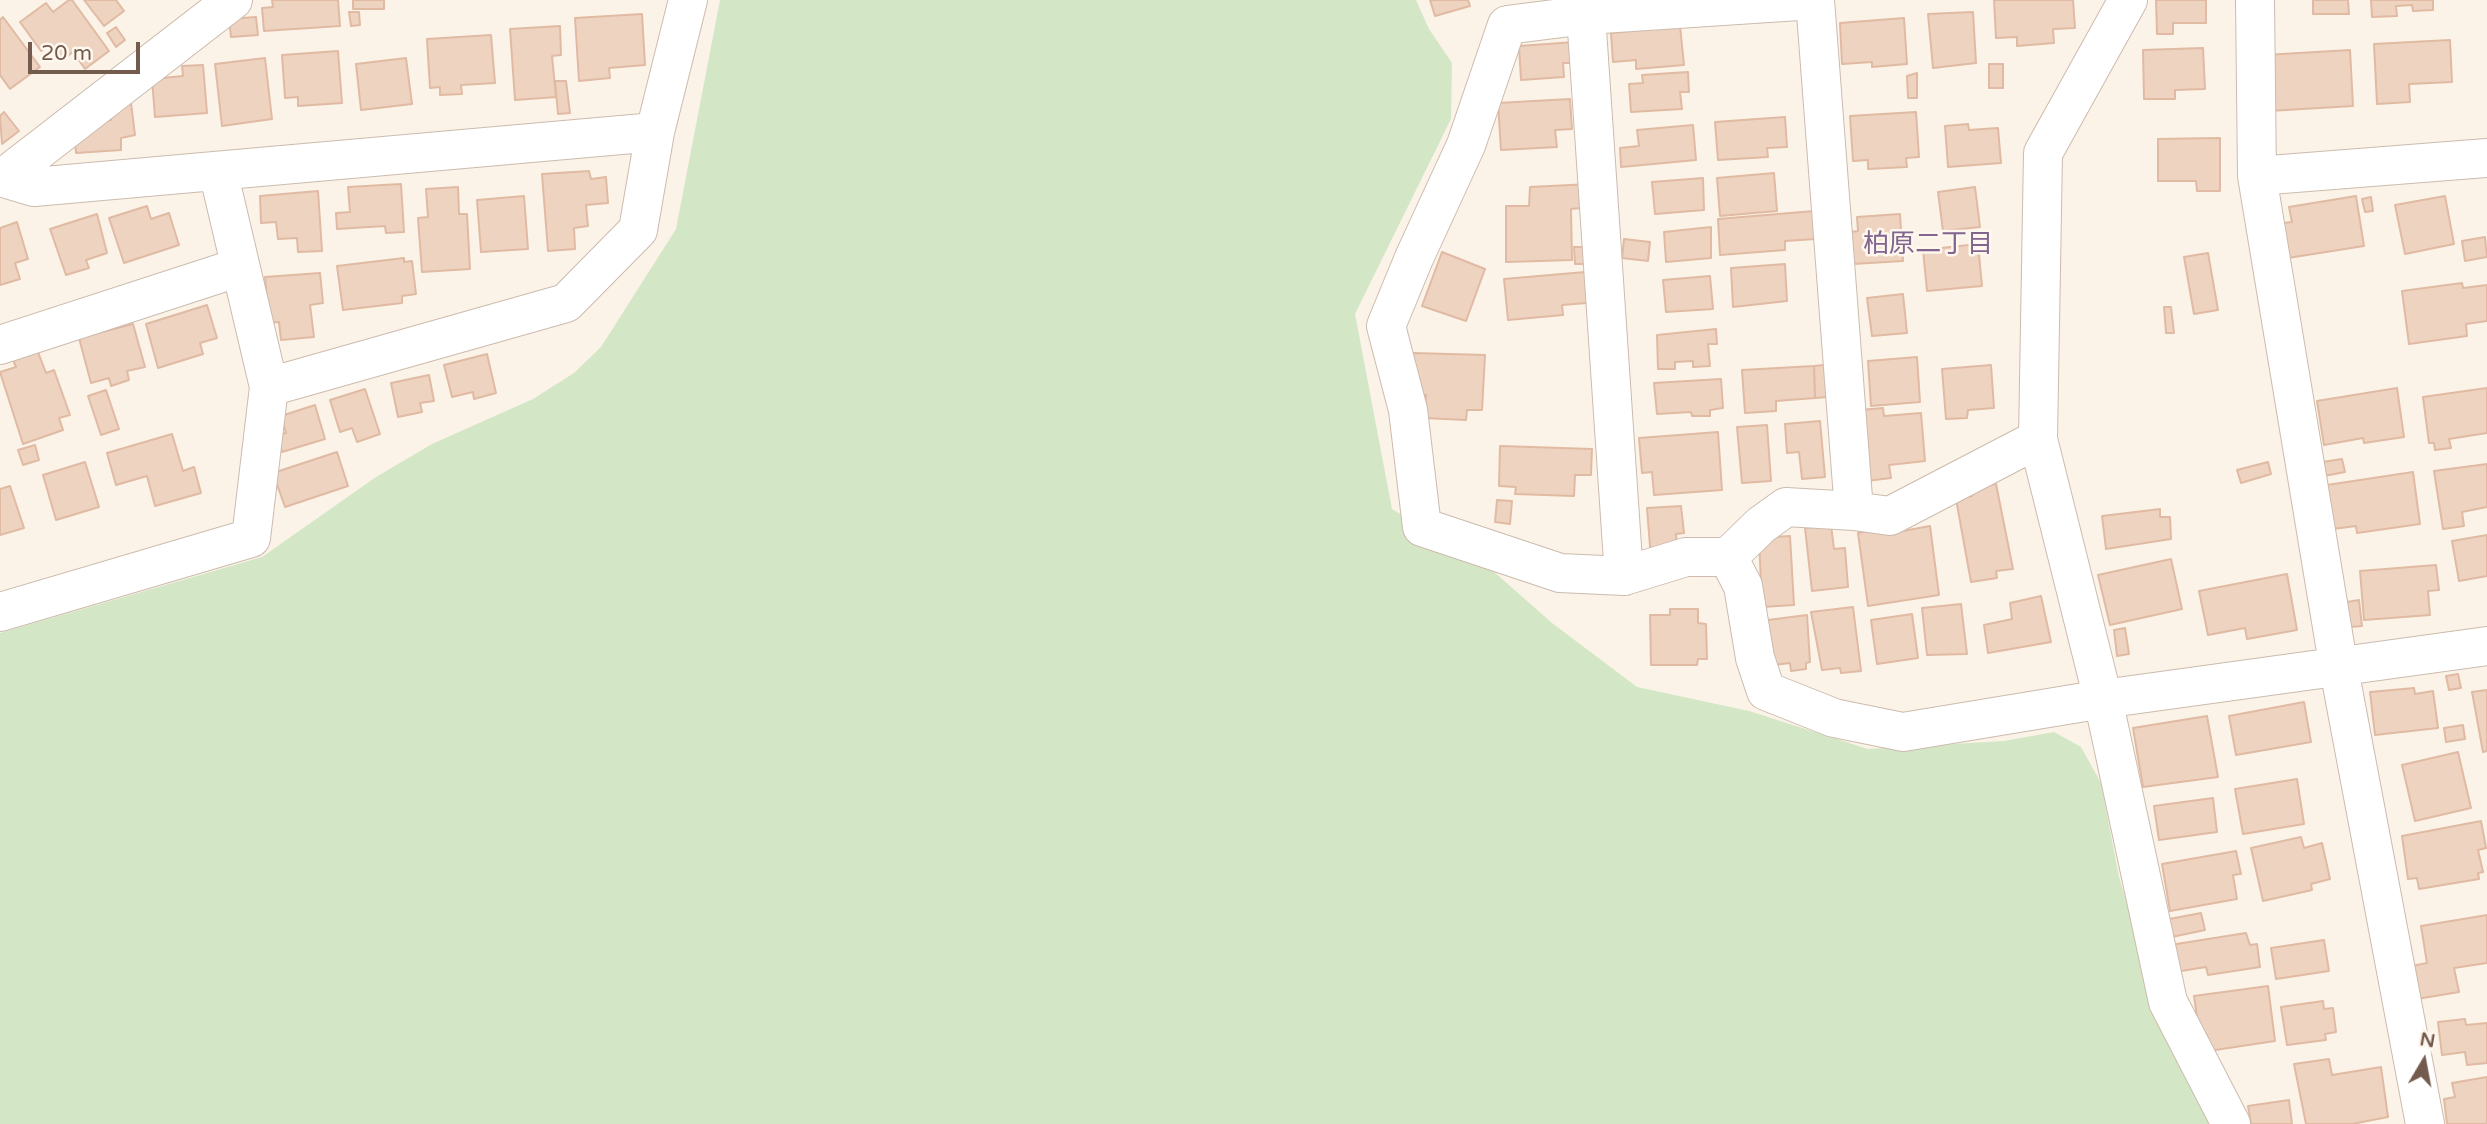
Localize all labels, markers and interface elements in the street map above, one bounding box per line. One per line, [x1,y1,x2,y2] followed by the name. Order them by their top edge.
[32,28,144,72] scale bar
[41,41,92,66] text: 20 m
[1863,229,1993,261] district label: 柏原二丁目
[2389,1026,2459,1096] north arrow
[2418,1028,2437,1052] text: N

